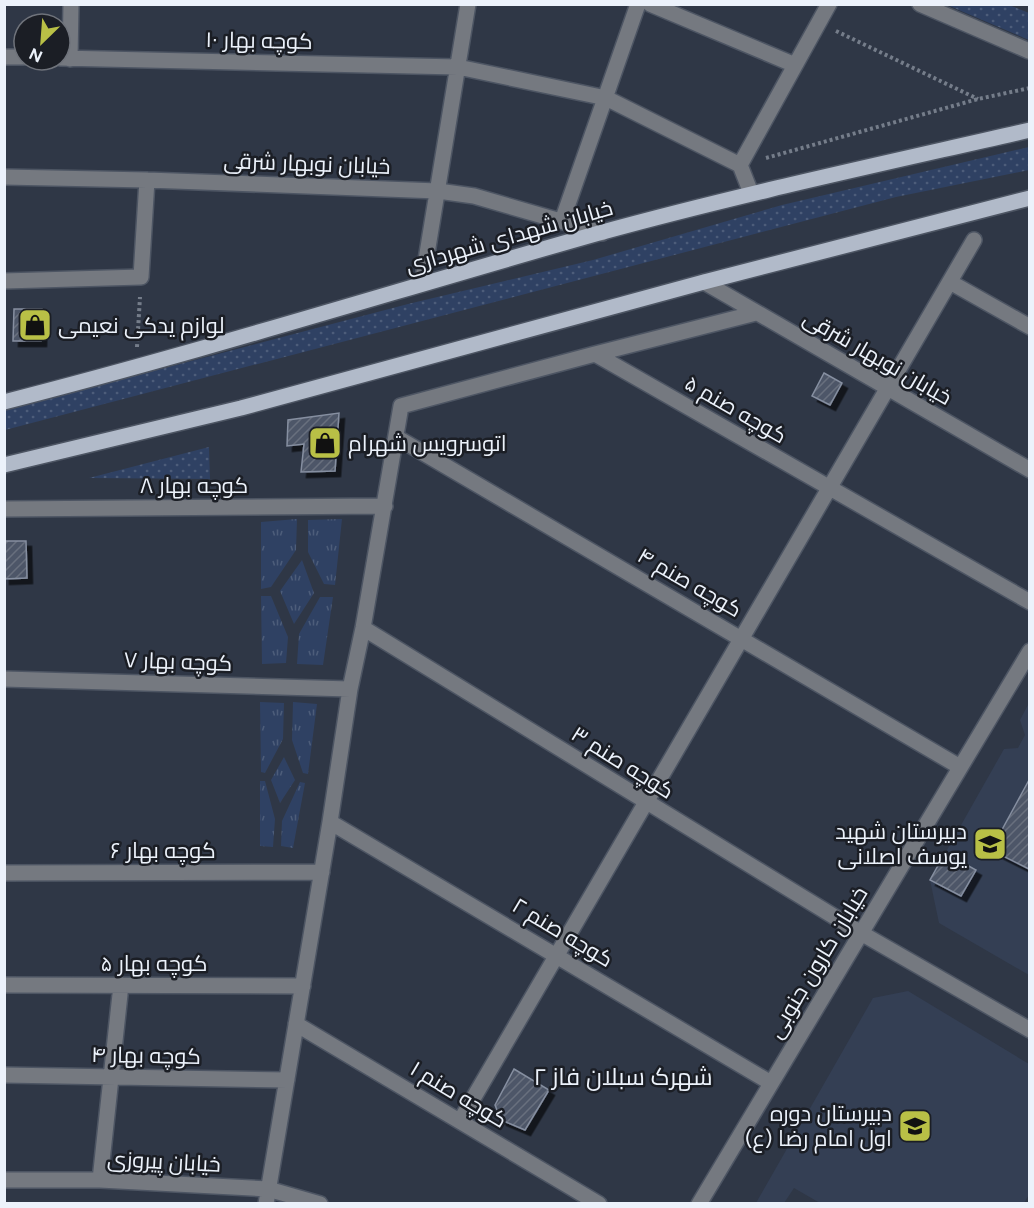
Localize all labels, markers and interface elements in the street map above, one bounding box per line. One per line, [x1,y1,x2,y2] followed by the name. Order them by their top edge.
[12,12,72,72] north arrow
[205,26,313,56] street label: کوچه بهار ۱۰
[26,44,45,66] text: N
[223,147,391,180] street label: خیابان نوبهار شرقی
[402,194,616,279] street label: خیابان شهدای شهرداری
[799,304,957,411] street label: خیابان نوبهار شرقی
[17,307,53,343] shop icon: لوازم یدکی نعیمی
[58,312,225,341] place label: لوازم یدکی نعیمی
[679,369,792,451] street label: کوچه صنم ۵
[307,425,343,461] shop icon: اتوسرویس شهرام
[348,430,507,459] place label: اتوسرویس شهرام
[140,472,248,500] street label: کوچه بهار ۸
[632,542,747,625] street label: کوچه صنم ۴
[123,646,233,678] street label: کوچه بهار ۷
[565,720,679,806] street label: کوچه صنم ۳
[835,818,967,870] place label: دبیرستان شهید یوسف اصلانی
[972,826,1008,862] school or university icon: دبیرستان شهید یوسف اصلانی
[110,837,216,865] street label: کوچه بهار ۶
[761,881,873,1043] street label: خیابان کارون جنوبی
[506,892,618,975] street label: کوچه صنم ۲
[101,950,207,978] street label: کوچه بهار ۵
[91,1041,201,1071] street label: کوچه بهار ۴
[404,1055,512,1136] street label: کوچه صنم ۱
[533,1062,713,1091] district label: شهرک سبلان فاز ۲
[745,1100,892,1154] place label: دبیرستان دوره اول امام رضا (ع)
[897,1108,933,1144] school or university icon: دبیرستان دوره اول امام رضا (ع)
[106,1145,222,1179] street label: خیابان پیروزی

